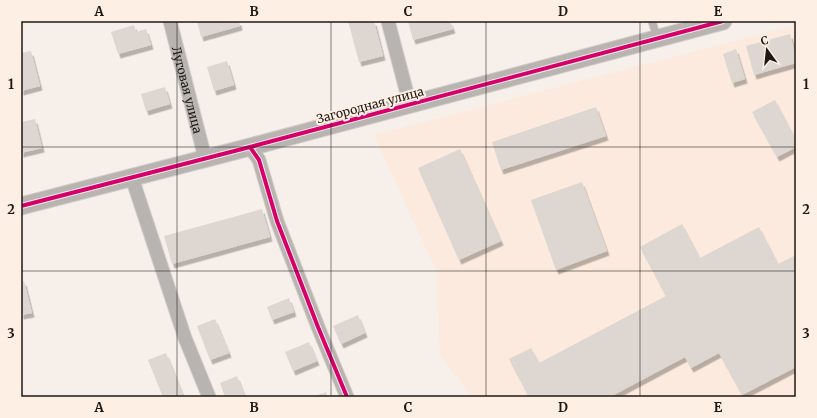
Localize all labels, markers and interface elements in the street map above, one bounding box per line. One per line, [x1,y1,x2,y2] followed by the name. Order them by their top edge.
[93,3,104,20] text: A
[249,3,259,20] text: B
[404,3,413,20] text: C
[558,3,568,20] text: D
[714,3,723,20] text: E
[747,30,787,70] north arrow
[759,33,770,48] text: С
[169,45,206,135] street label: Луговая улица
[8,76,14,93] text: 1
[803,76,809,93] text: 1
[315,83,426,127] street label: Загородная улица
[7,201,15,218] text: 2
[802,201,810,218] text: 2
[7,325,15,342] text: 3
[802,325,810,342] text: 3
[93,399,104,416] text: A
[249,399,259,416] text: B
[404,399,413,416] text: C
[558,399,568,416] text: D
[714,399,723,416] text: E

